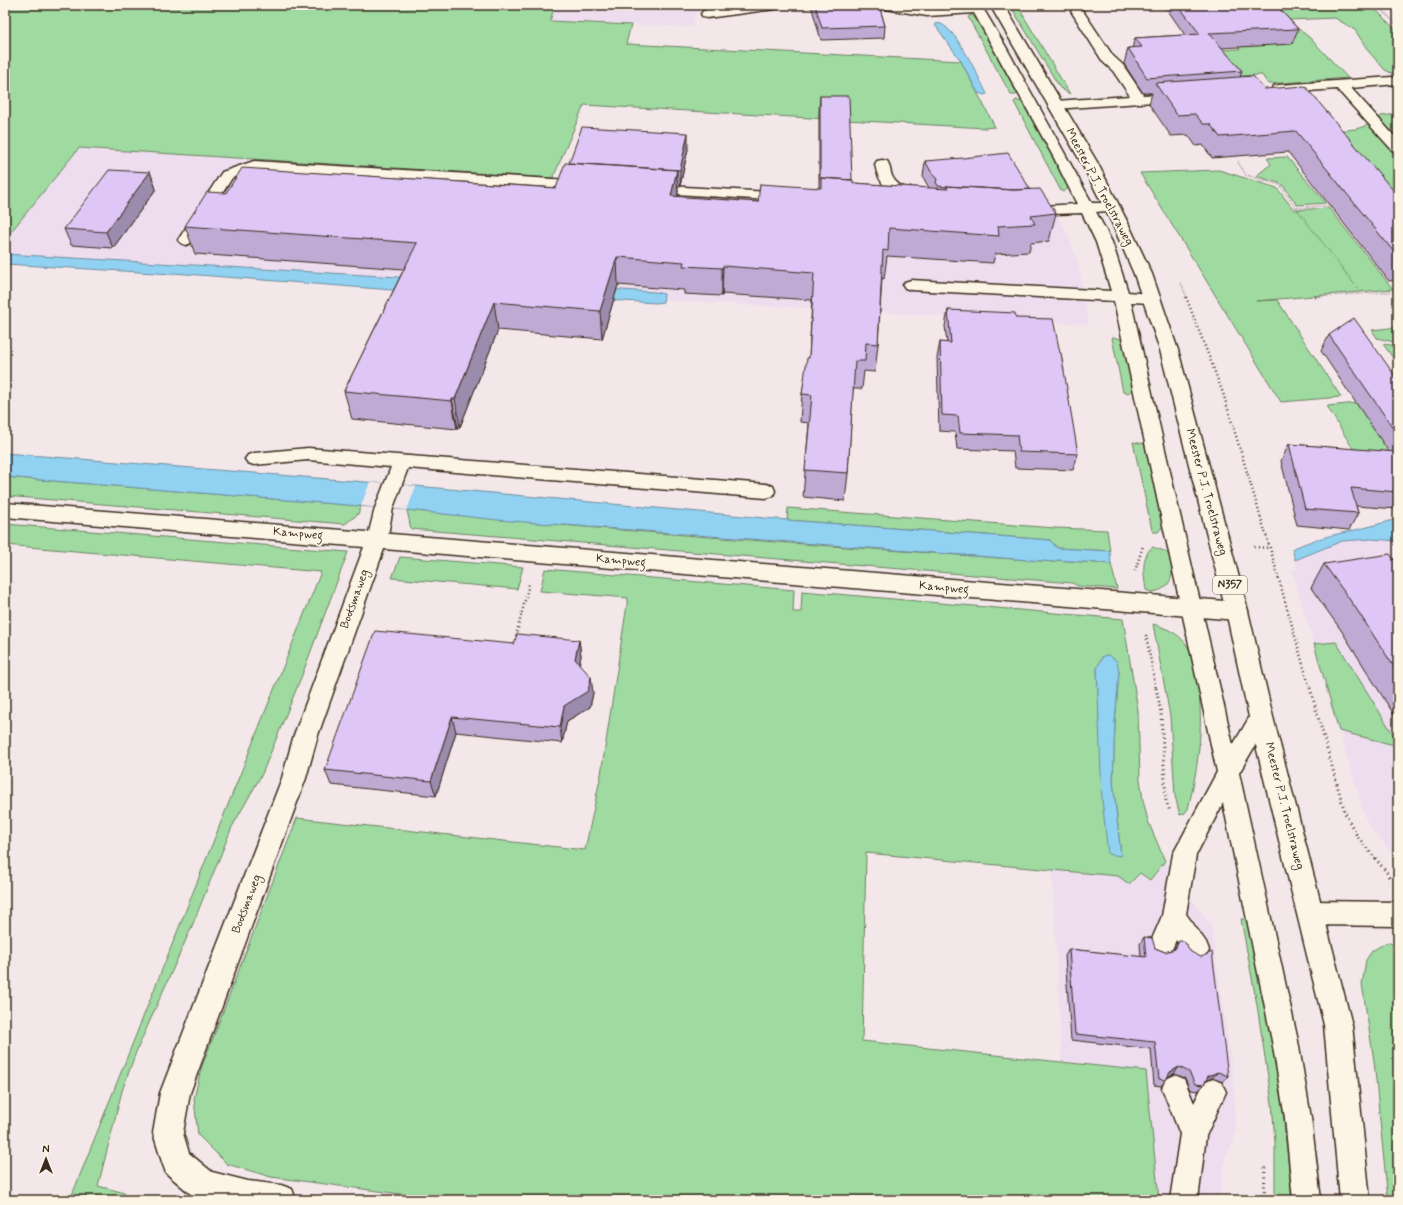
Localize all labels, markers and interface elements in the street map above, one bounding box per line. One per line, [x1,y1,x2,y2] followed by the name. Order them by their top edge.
[1061,126,1137,248] street label: Meester P.J. Troelstraweg
[1181,427,1231,557] street label: Meester P.J. Troelstraweg
[272,524,324,545] street label: Kampweg
[595,551,647,572] street label: Kampweg
[337,567,373,631] street label: Bootsmaweg
[1213,576,1247,594] road number: N357
[918,578,970,599] street label: Kampweg
[1260,741,1308,871] street label: Meester P.J. Troelstraweg
[228,872,266,936] street label: Bootsmaweg
[26,1139,66,1179] north arrow
[42,1143,50,1157] text: N

